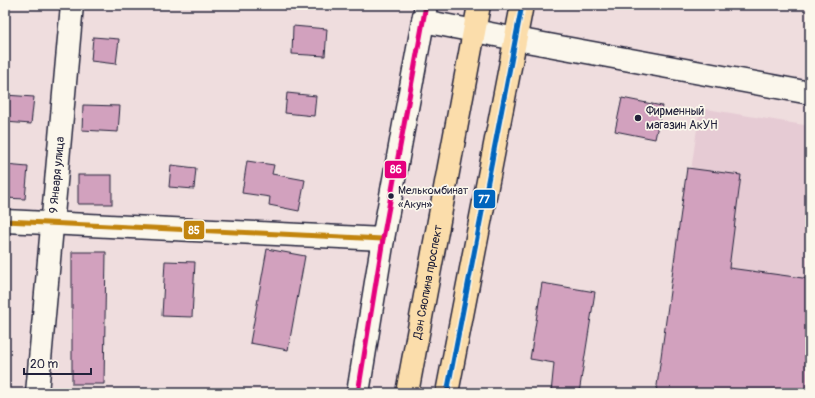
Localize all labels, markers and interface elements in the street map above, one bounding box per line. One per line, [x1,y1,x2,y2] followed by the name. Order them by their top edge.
[646,104,718,133] place label: Фирменный магазин АкУН
[633,113,643,123] marker: Фирменный магазин АкУН
[46,135,68,214] street label: 9 Января улица
[384,160,407,179] line badge: 86
[390,163,403,176] text: 86
[398,184,469,211] place label: Мелькомбинат «Акун»
[473,189,496,209] line badge: 77
[386,191,396,201] marker: Мелькомбинат «Акун»
[478,193,490,206] text: 77
[183,220,205,240] line badge: 85
[188,224,200,237] text: 85
[410,224,446,341] street label: Дэн Сяопина проспект
[24,350,91,376] scale bar
[30,357,59,372] text: 20 m

